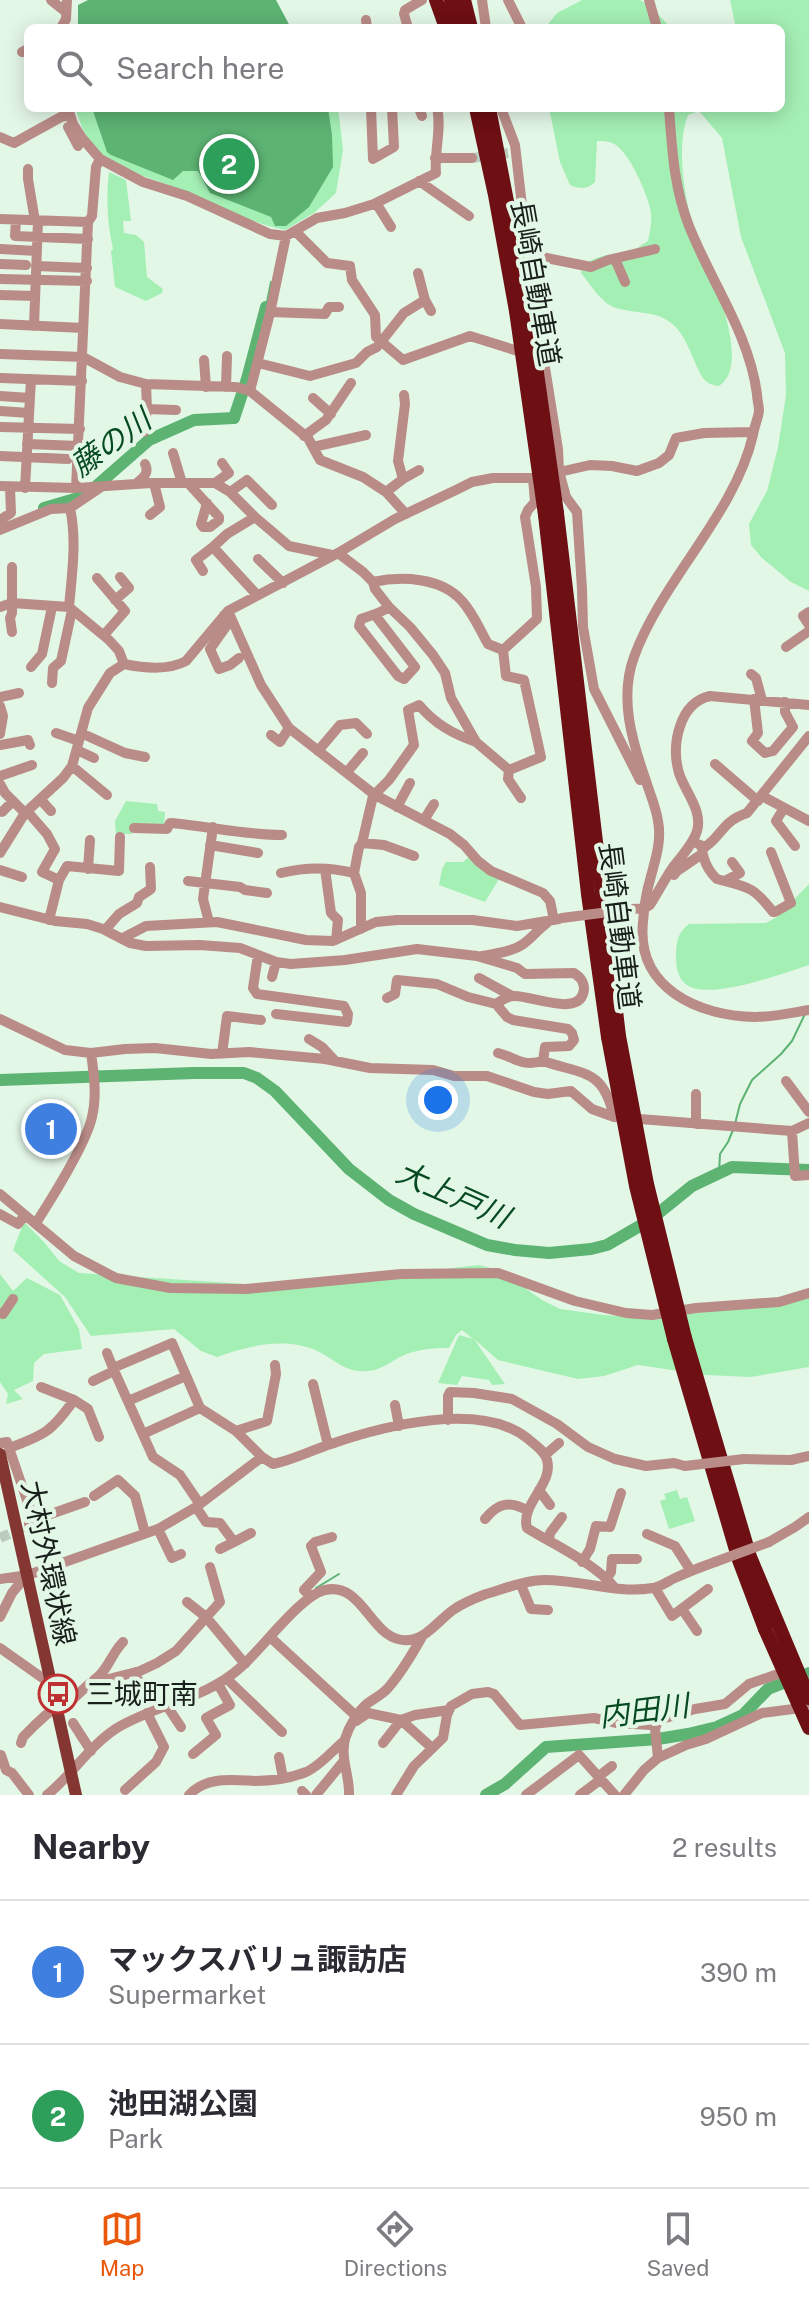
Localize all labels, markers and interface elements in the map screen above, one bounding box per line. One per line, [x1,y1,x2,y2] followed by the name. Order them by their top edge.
[24,24,785,112] search box
[52,46,96,90] icon: search
[116,50,284,86] text: Search here
[203,134,255,194] pin: 2
[506,197,567,369] street label: 長崎自動車道
[63,399,160,483] water label: 藤の川
[594,841,647,1011] street label: 長崎自動車道
[418,1080,458,1120] your location
[25,1099,77,1159] pin: 1
[391,1153,518,1236] water label: 大上戸川
[16,1477,83,1648] street label: 大村外環状線
[37,1673,79,1715] bus stop icon: 三城町南
[86,1677,198,1710] place label: 三城町南
[597,1686,694,1733] water label: 内田川
[32,1827,150,1867] text: Nearby
[672,1832,777,1863] text: 2 results
[108,1941,407,1977] text: マックスバリュ諏訪店
[52,1957,64,1988] text: 1
[700,1957,777,1988] text: 390 m
[108,1979,266,2010] text: Supermarket
[108,2085,258,2121] text: 池田湖公園
[50,2101,66,2132] text: 2
[699,2101,777,2132] text: 950 m
[108,2123,163,2154] text: Park
[100,2207,144,2281] tab: Map
[344,2207,447,2281] tab: Directions
[646,2207,709,2281] tab: Saved

